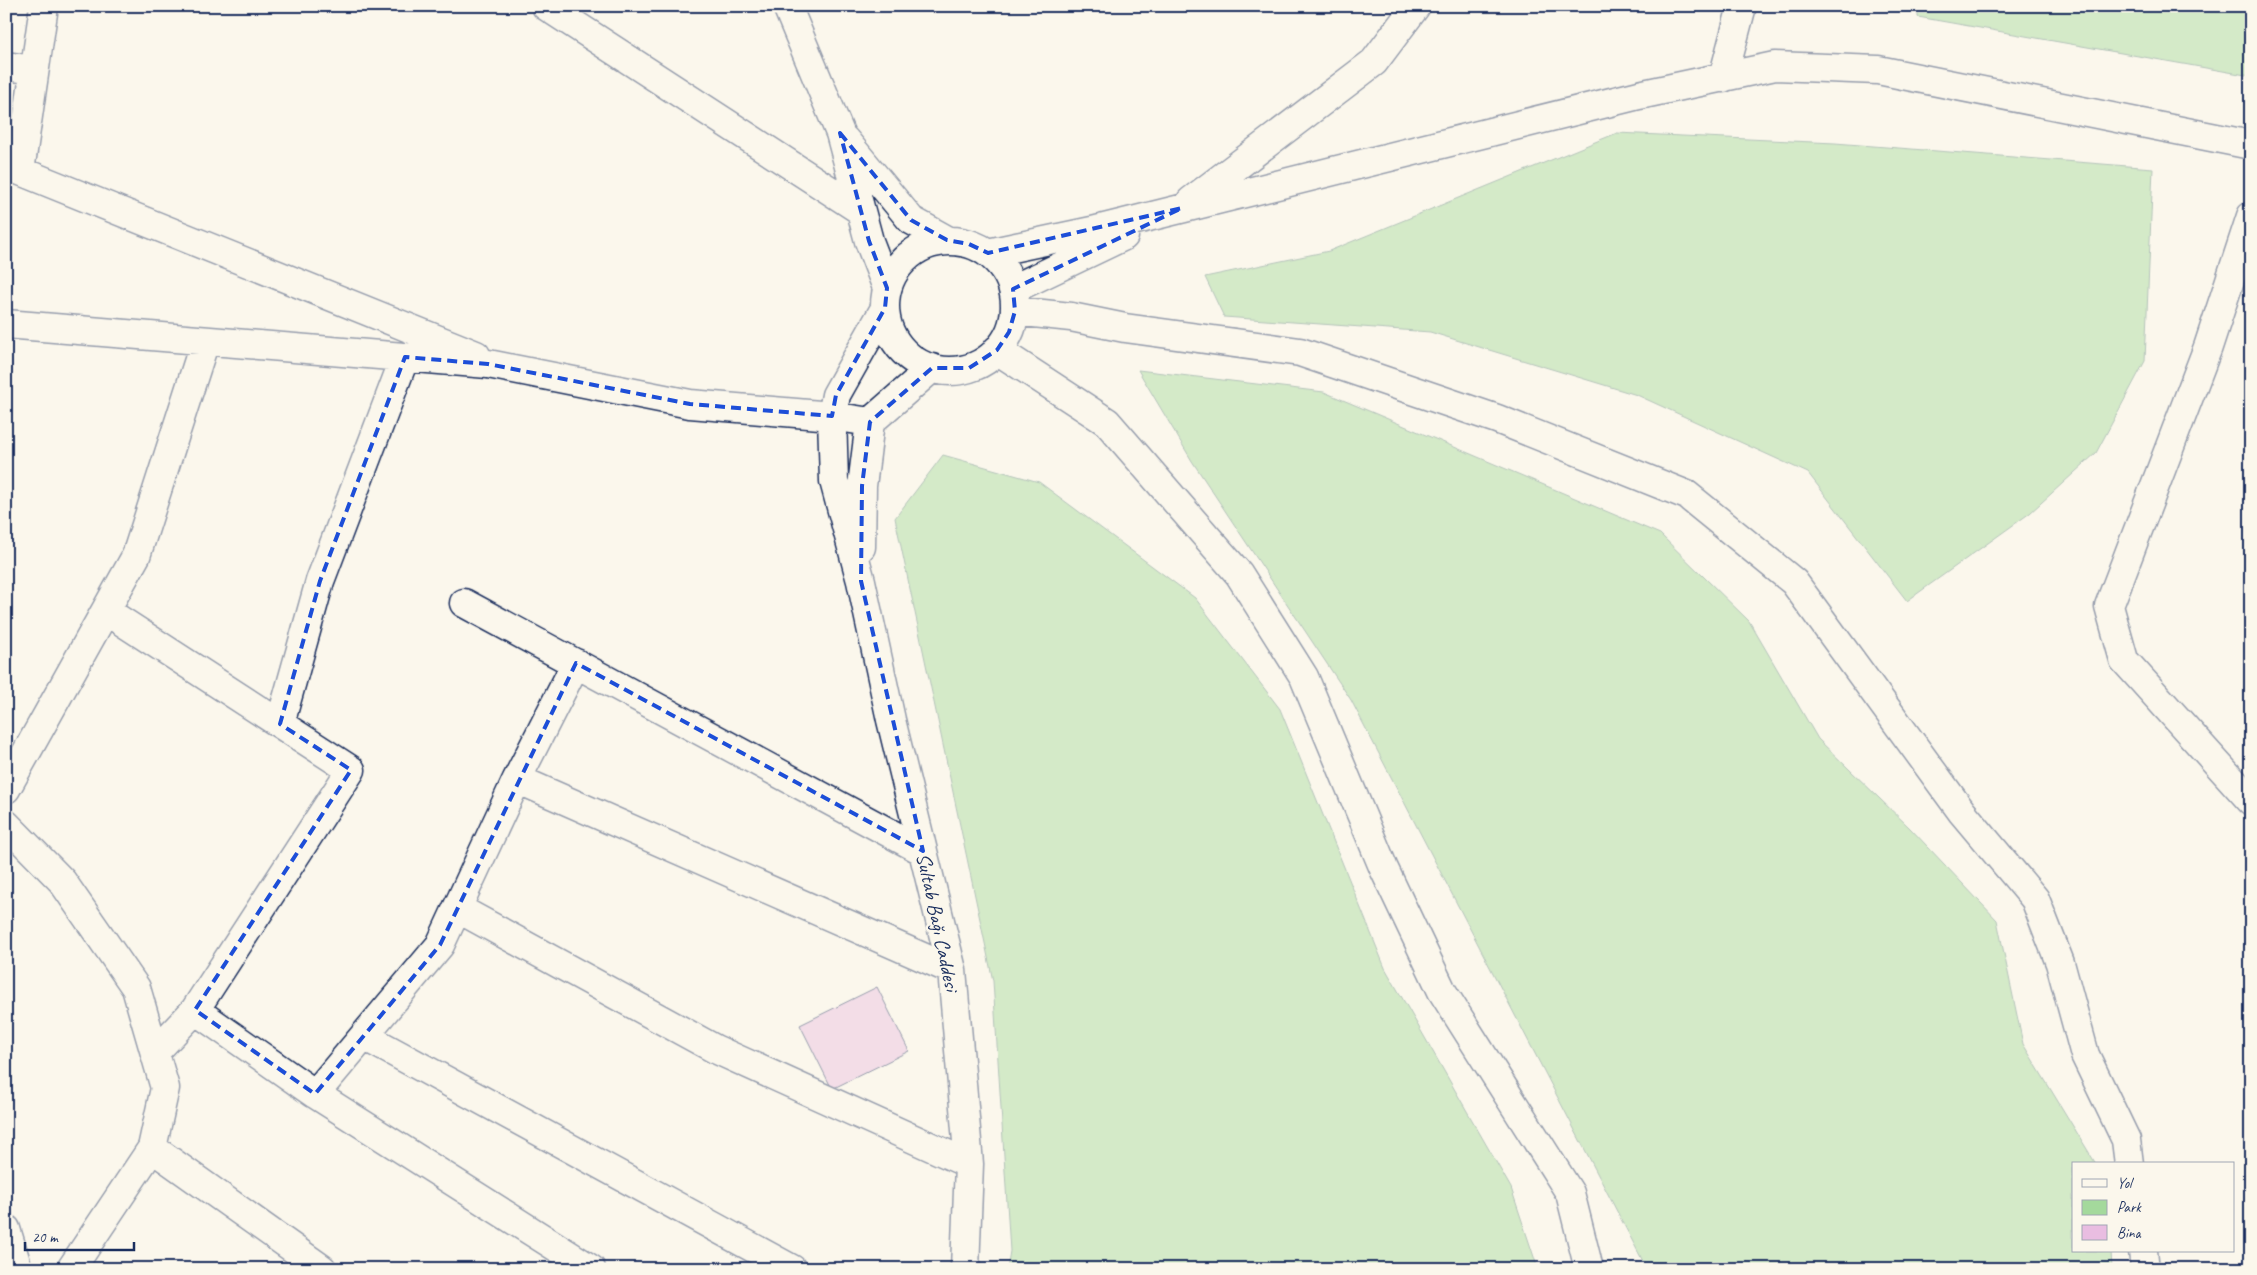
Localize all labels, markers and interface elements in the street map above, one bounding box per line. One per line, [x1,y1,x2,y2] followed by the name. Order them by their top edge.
[911,851,966,996] street label: Sultab Bağı Caddesi
[2072,1162,2234,1252] legend
[2117,1174,2134,1193] text: Yol
[2117,1198,2142,1217] text: Park
[25,1220,134,1252] scale bar
[2117,1224,2142,1243] text: Bina
[32,1228,59,1247] text: 20 m

